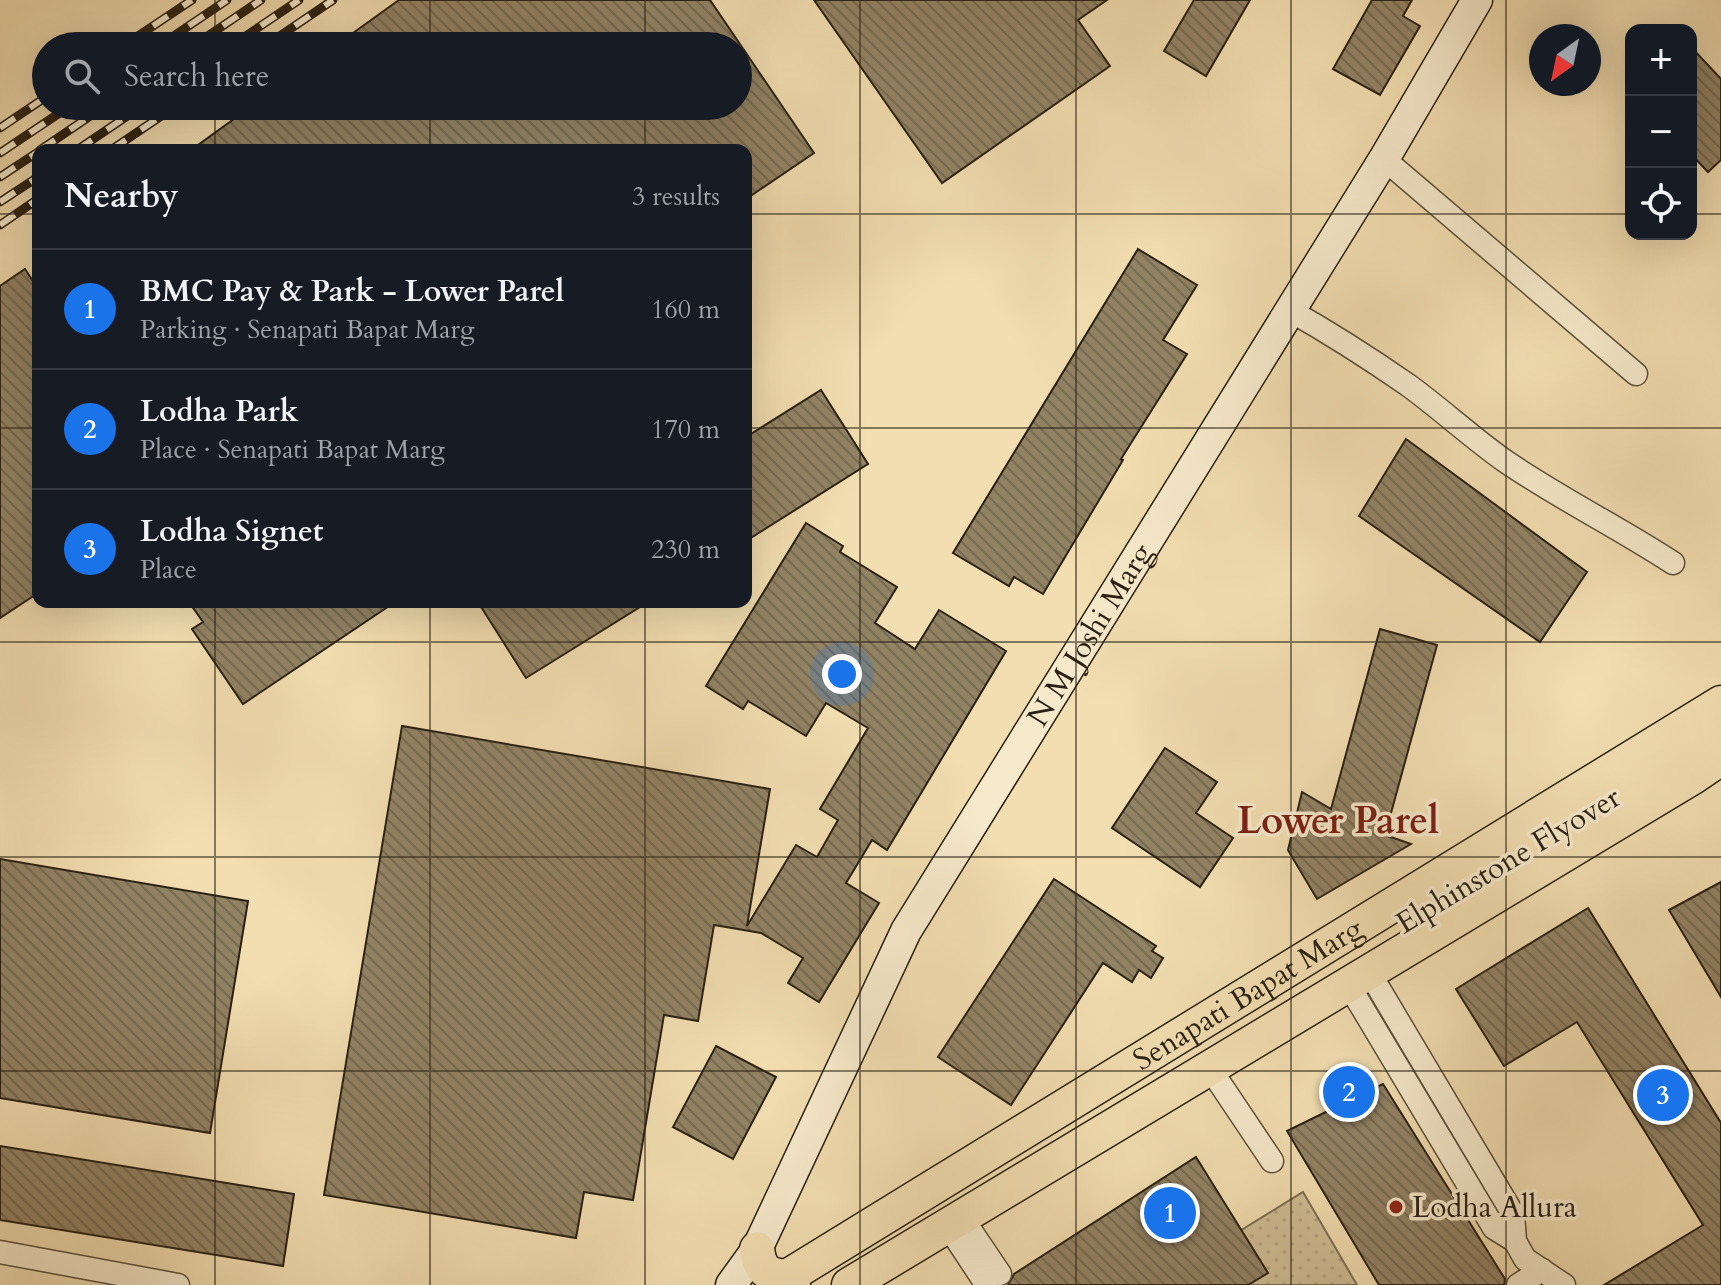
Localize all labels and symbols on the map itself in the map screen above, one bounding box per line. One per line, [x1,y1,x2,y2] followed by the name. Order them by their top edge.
[1529,24,1601,96] north arrow
[1018,536,1162,734] street label: N M Joshi Marg
[822,654,862,694] your location
[1388,777,1628,944] street label: Elphinstone Flyover
[1237,795,1439,847] district label: Lower Parel
[1125,908,1371,1080] street label: Senapati Bapat Marg
[1323,1062,1375,1122] pin: 2
[1637,1065,1689,1125] pin: 3
[1144,1183,1196,1243] pin: 1
[1412,1187,1577,1228] place label: Lodha Allura
[1387,1198,1405,1216] marker: Lodha Allura

